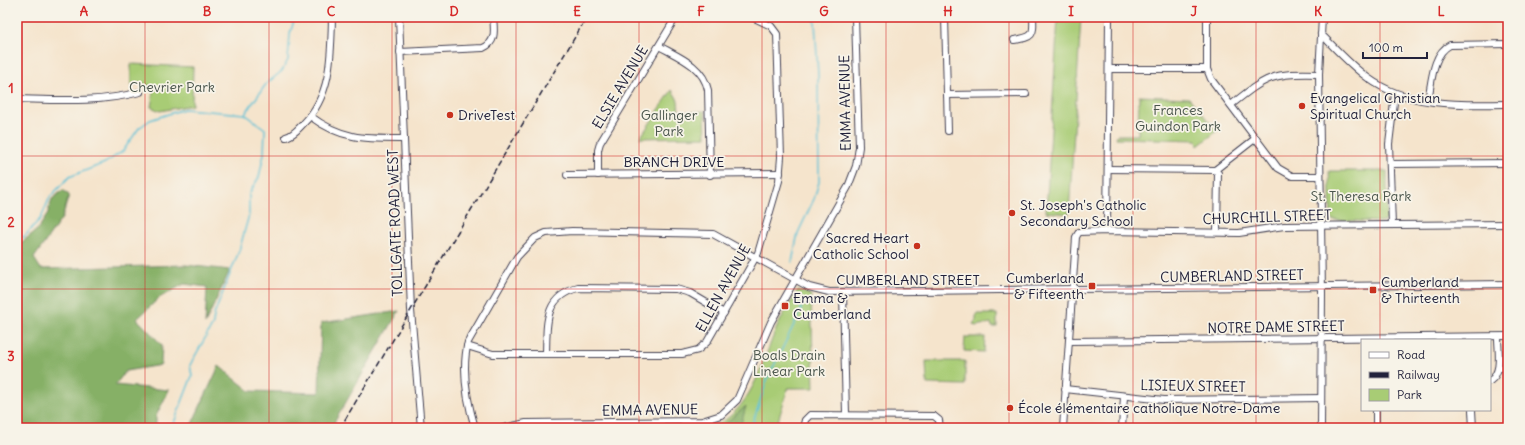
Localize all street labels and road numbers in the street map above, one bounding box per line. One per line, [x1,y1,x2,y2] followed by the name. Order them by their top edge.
[588,42,652,132] street label: ELSIE AVENUE
[835,55,855,151] street label: EMMA AVENUE
[383,149,407,297] street label: TOLLGATE ROAD WEST
[623,153,725,171] street label: BRANCH DRIVE
[1202,206,1332,228] street label: CHURCHILL STREET
[691,241,755,335] street label: ELLEN AVENUE
[1160,266,1304,286] street label: CUMBERLAND STREET
[836,271,980,289] street label: CUMBERLAND STREET
[1207,317,1345,337] street label: NOTRE DAME STREET
[1140,376,1246,396] street label: LISIEUX STREET
[602,400,698,420] street label: EMMA AVENUE

